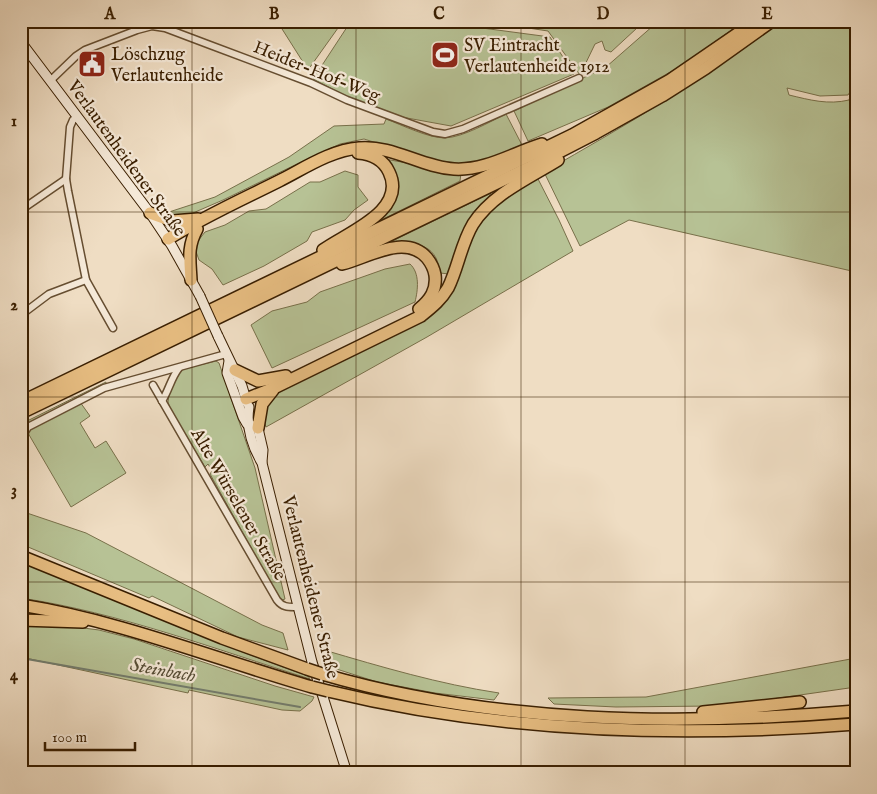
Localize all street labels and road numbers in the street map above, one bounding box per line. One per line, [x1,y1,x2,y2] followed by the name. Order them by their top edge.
[250,36,384,108] street label: Heider-Hof-Weg
[61,75,190,242] street label: Verlautenheidener Straße
[184,424,291,585] street label: Alte Würselener Straße
[275,492,343,681] street label: Verlautenheidener Straße

